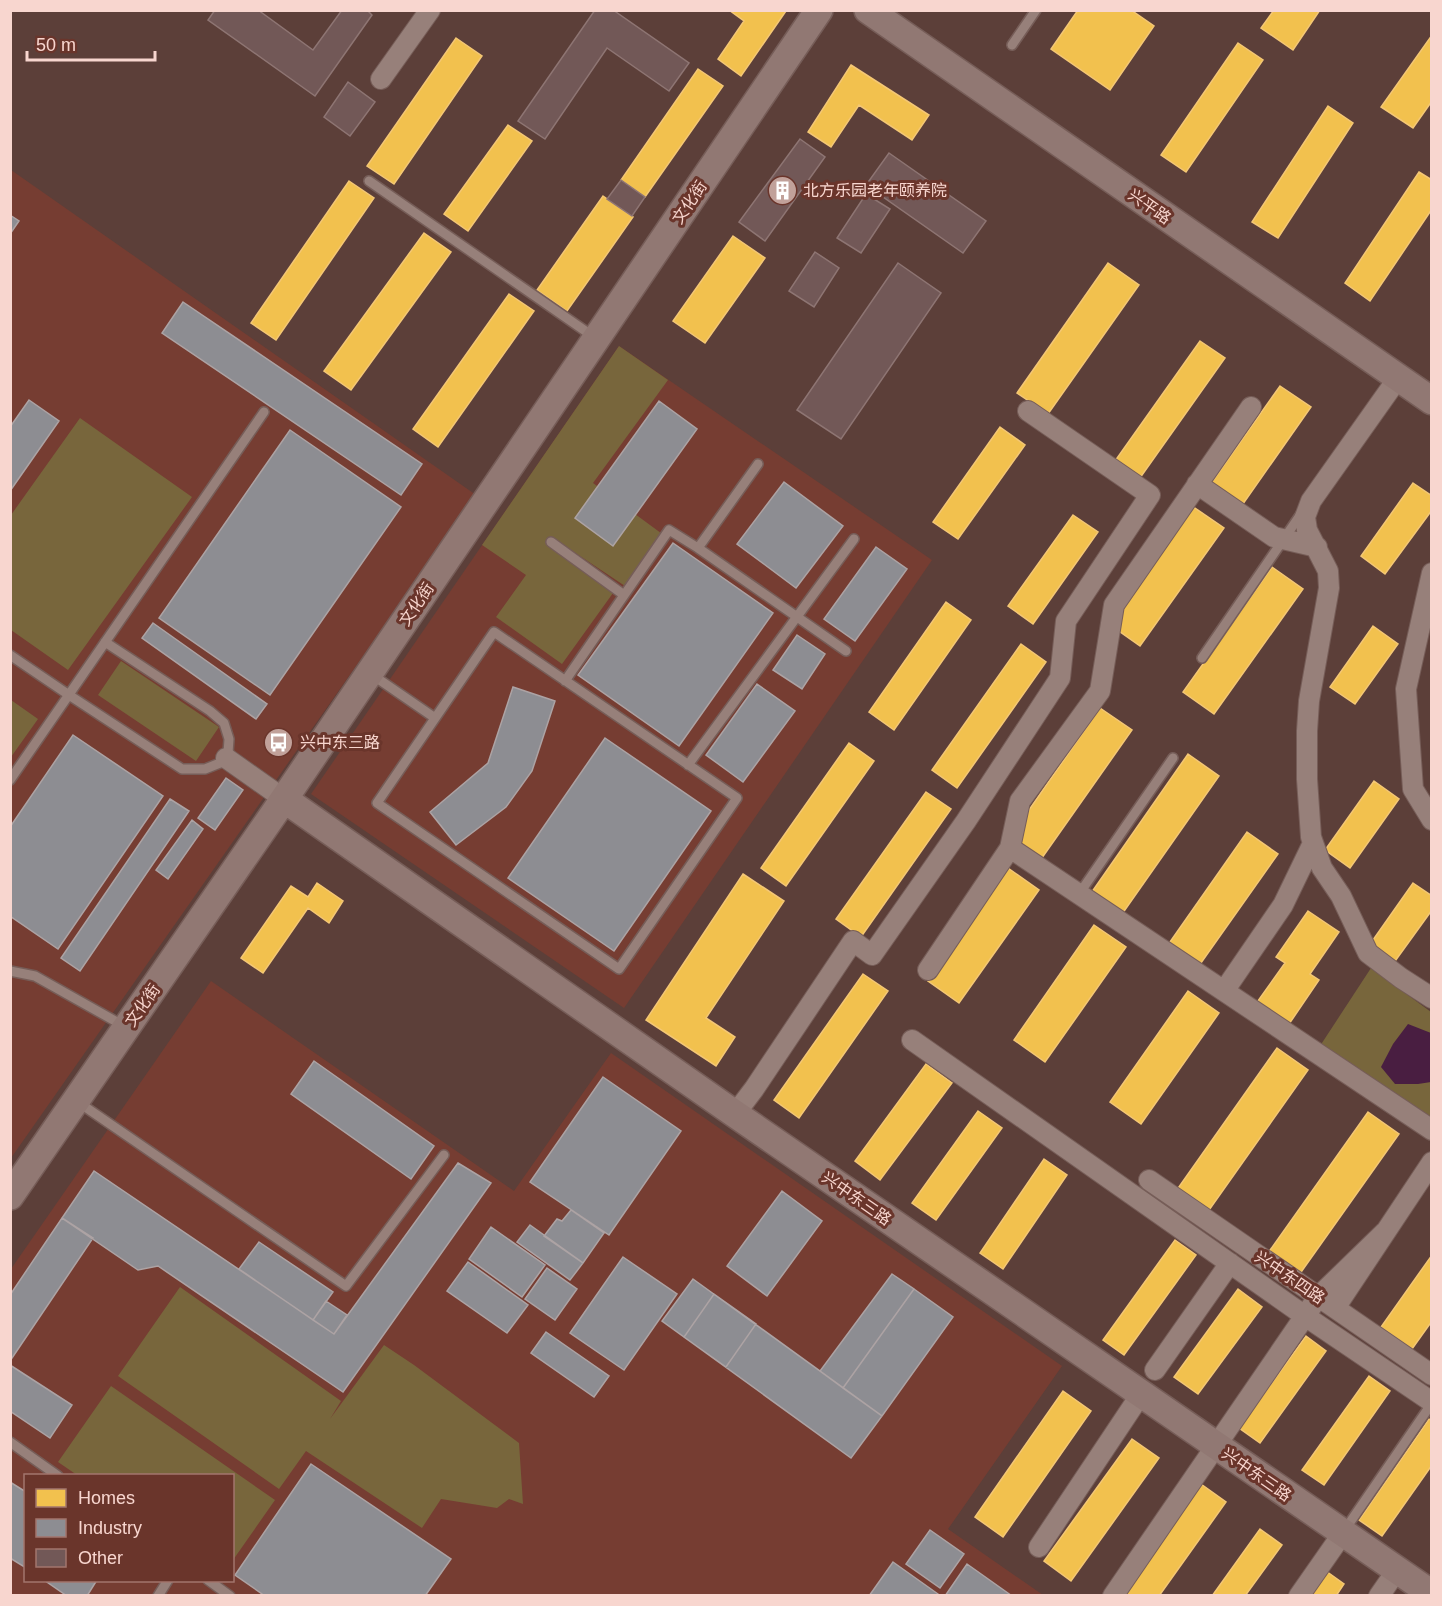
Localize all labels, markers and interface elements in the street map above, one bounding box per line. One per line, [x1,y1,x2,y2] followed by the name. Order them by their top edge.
[27,24,154,62] scale bar
[36,35,76,55] text: 50 m
[766,174,798,206] building icon: 北方乐园老年颐养院
[669,178,710,227] street label: 文化街
[803,182,947,199] place label: 北方乐园老年颐养院
[1125,186,1174,227] street label: 兴平路
[396,580,437,629] street label: 文化街
[263,726,295,758] bus stop icon: 兴中东三路
[300,734,380,751] place label: 兴中东三路
[122,981,163,1030] street label: 文化街
[819,1168,894,1228] street label: 兴中东三路
[1252,1248,1328,1307] street label: 兴中东四路
[1219,1444,1294,1504] street label: 兴中东三路
[24,1474,234,1582] legend
[78,1488,135,1508] text: Homes
[78,1518,142,1538] text: Industry
[78,1548,123,1568] text: Other

